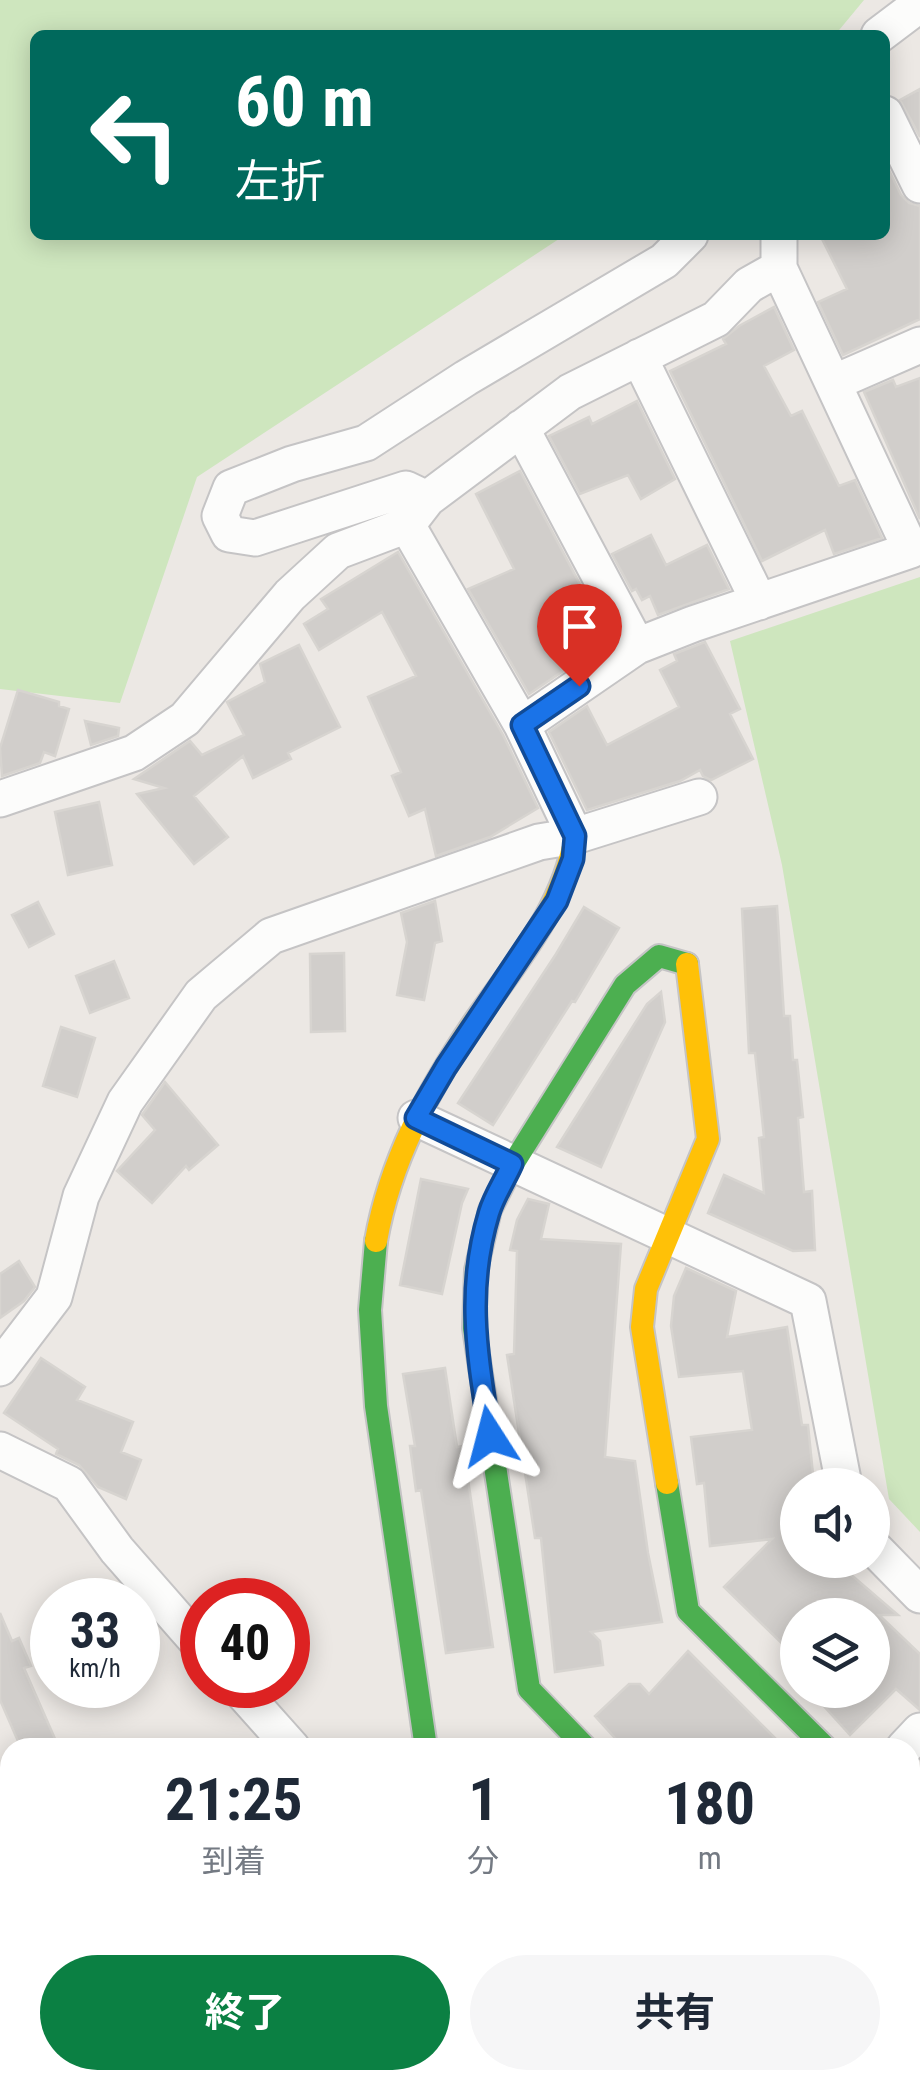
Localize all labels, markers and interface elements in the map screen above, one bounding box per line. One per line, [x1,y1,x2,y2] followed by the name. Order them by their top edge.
[235,61,374,143] text: 60 m
[70,70,200,200] icon: left
[235,155,325,208] text: 左折
[537,584,622,687] pin
[552,599,607,654] icon: arrive
[438,1384,542,1488] position arrow
[780,1468,890,1708] map controls
[780,1468,890,1578] button: sound
[180,1578,310,1708] speed limit sign: 40
[780,1598,890,1708] button: layers
[70,1602,120,1660] text: 33
[69,1654,121,1683] text: km/h
[165,1764,303,1835] text: 21:25
[468,1764,499,1835] text: 1
[664,1768,755,1839] text: 180
[698,1839,722,1877] text: m
[202,1842,266,1880] text: 到着
[467,1842,499,1880] text: 分
[40,1955,450,2070] button: 終了
[470,1955,880,2070] button: 共有

